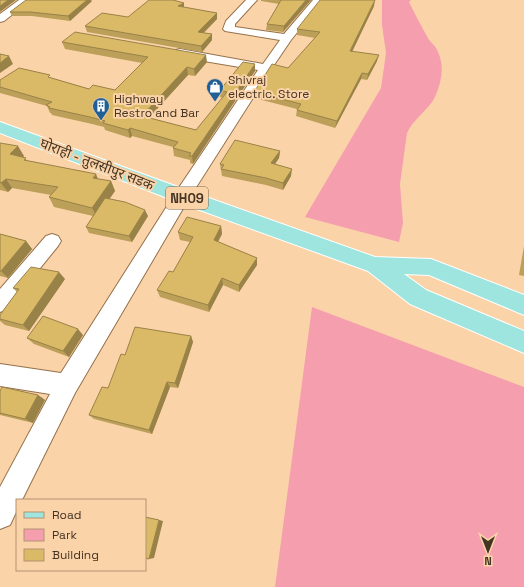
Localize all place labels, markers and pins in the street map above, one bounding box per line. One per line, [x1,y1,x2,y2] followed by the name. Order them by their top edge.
[228,72,309,102] place label: Shivraj electric. Store
[205,77,225,102] shop icon: Shivraj electric. Store
[114,91,200,121] place label: Highway Restro and Bar
[91,96,111,121] building icon: Highway Restro and Bar

